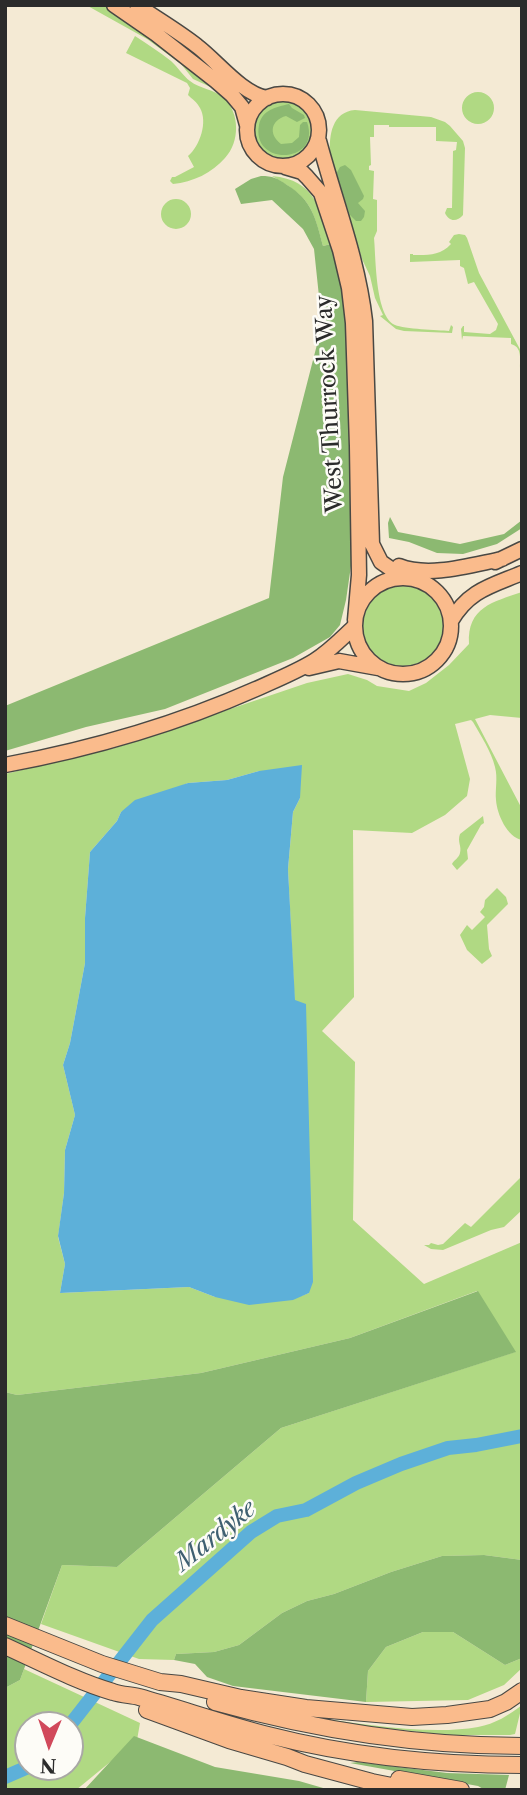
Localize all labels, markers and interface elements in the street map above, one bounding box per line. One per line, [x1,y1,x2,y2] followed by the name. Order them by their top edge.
[311,294,349,514] street label: West Thurrock Way
[170,1495,262,1577] water label: Mardyke
[14,1711,84,1781] north arrow
[40,1754,57,1777] text: N

